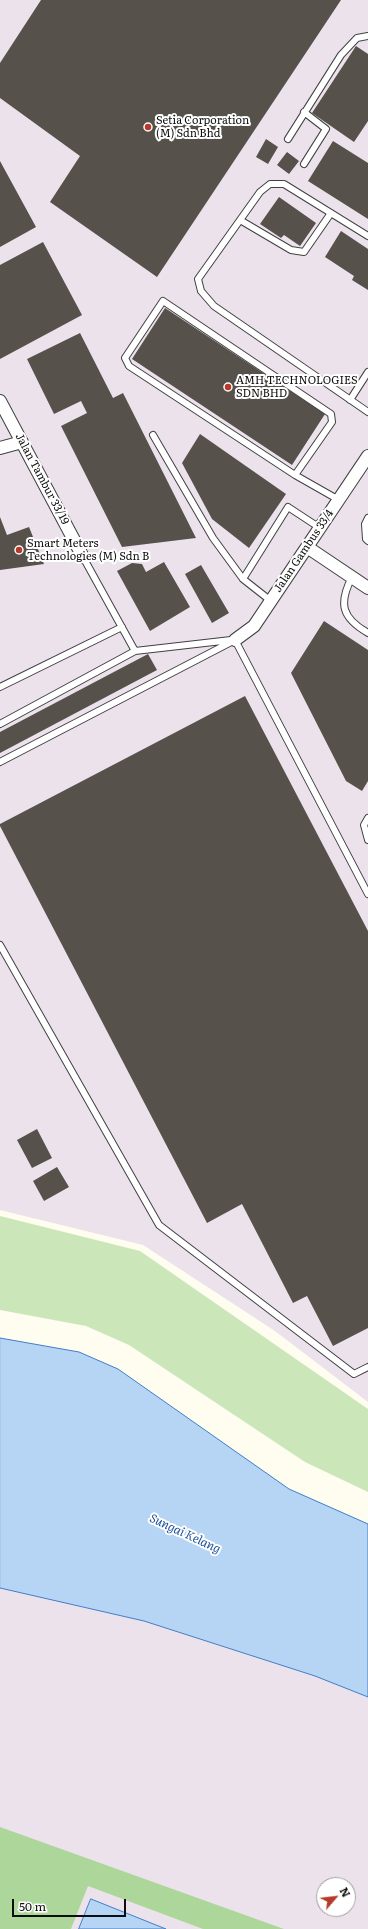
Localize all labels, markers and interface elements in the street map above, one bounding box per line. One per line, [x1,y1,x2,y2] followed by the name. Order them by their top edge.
[156,114,249,140] place label: Setia Corporation (M) Sdn Bhd
[143,122,153,132] marker: Setia Corporation (M) Sdn Bhd
[236,374,358,400] place label: AMH TECHNOLOGIES SDN BHD
[223,382,233,392] marker: AMH TECHNOLOGIES SDN BHD
[12,431,72,527] street label: Jalan Tambur 33/19
[271,507,337,595] street label: Jalan Gambus 33/4
[27,537,149,563] place label: Smart Meters Technologies (M) Sdn B
[14,545,24,555] marker: Smart Meters Technologies (M) Sdn B
[147,1511,223,1557] water label: Sungai Kelang
[316,1877,356,1917] north arrow
[336,1884,355,1900] text: N
[14,1891,128,1917] scale bar
[19,1897,46,1915] text: 50 m

